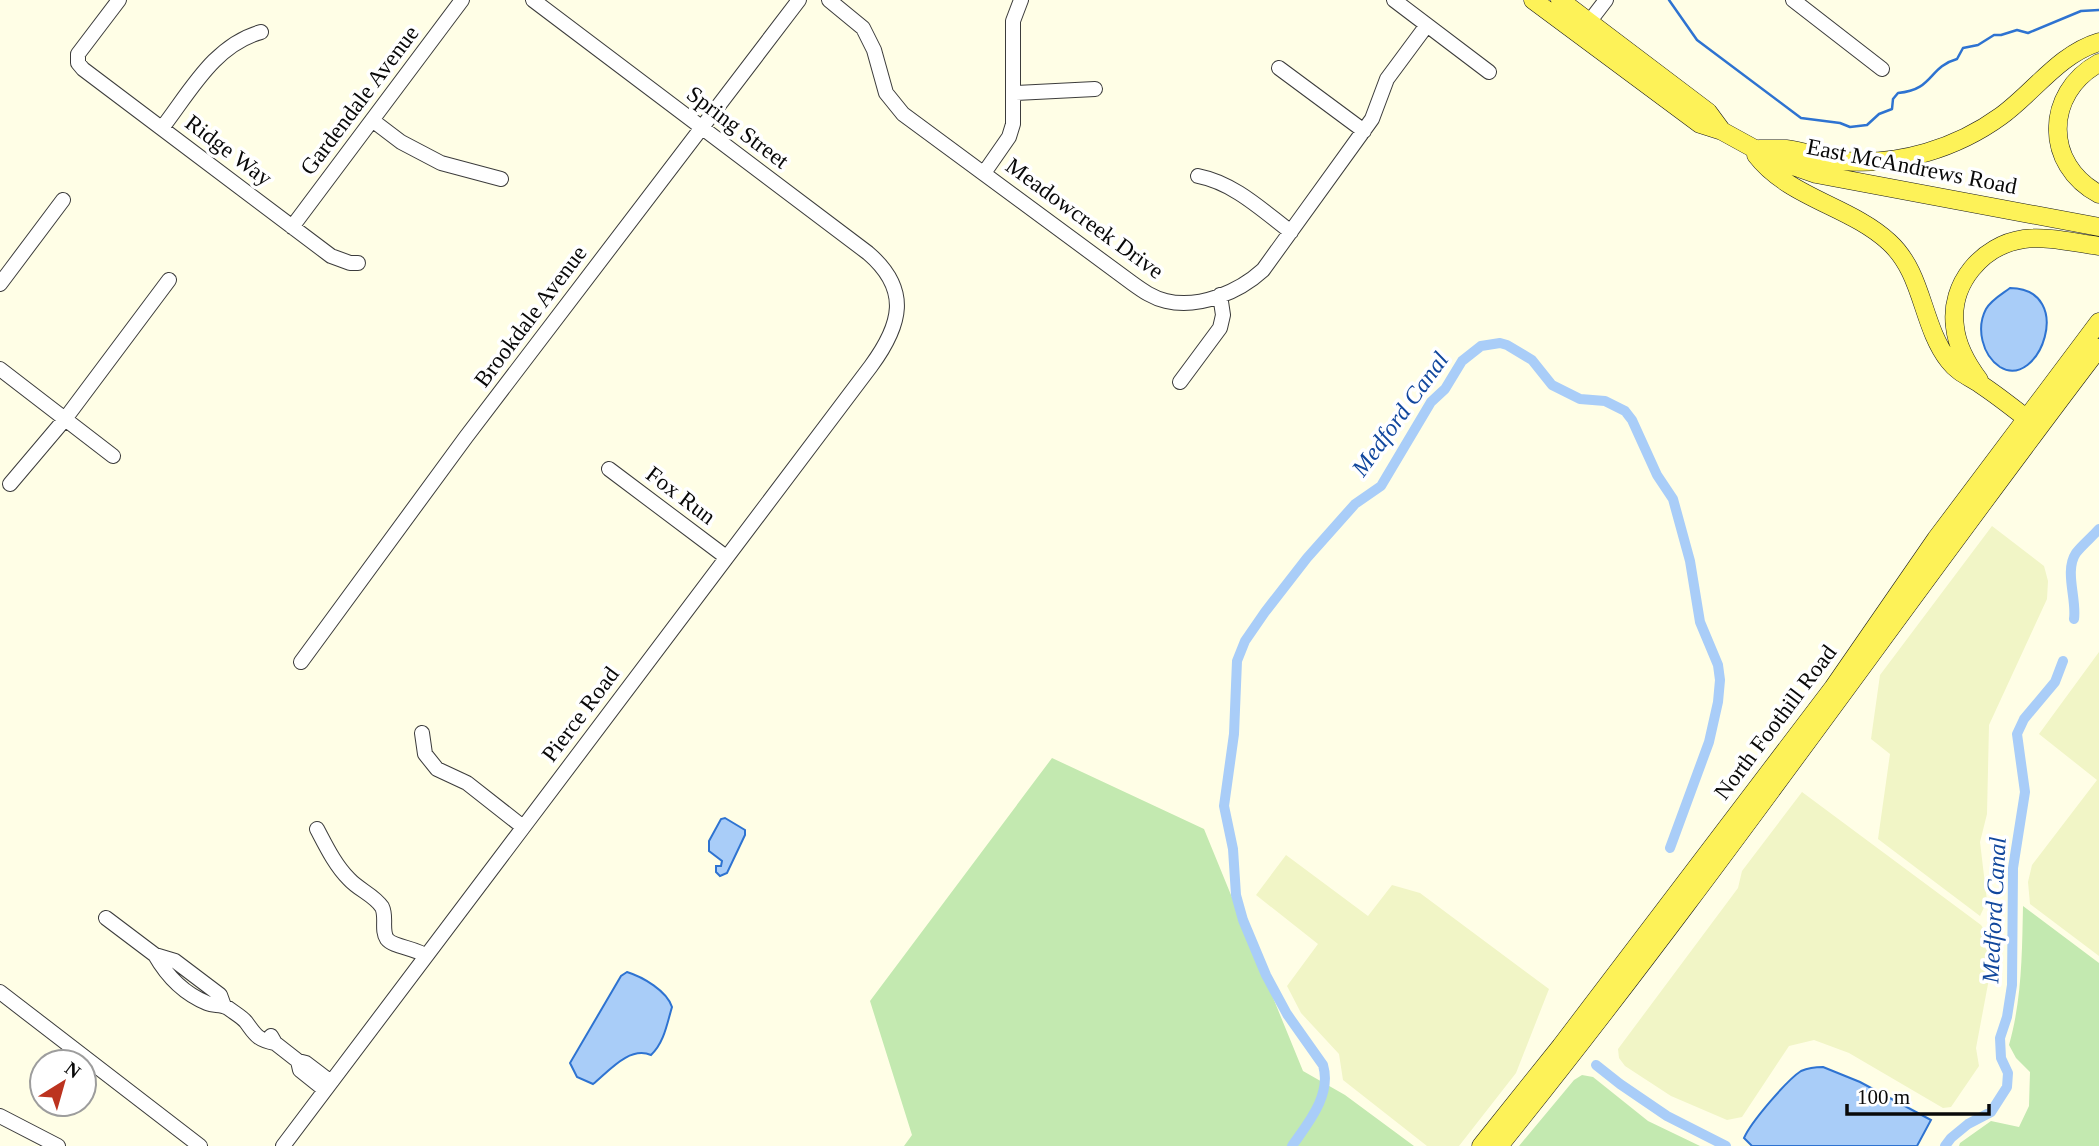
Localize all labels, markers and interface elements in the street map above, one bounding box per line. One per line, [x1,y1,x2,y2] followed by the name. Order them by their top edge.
[295,21,424,180] street label: Gardendale Avenue
[682,81,794,174] street label: Spring Street
[181,110,277,191] street label: Ridge Way
[1805,134,2019,199] street label: East McAndrews Road
[1001,153,1168,284] street label: Meadowcreek Drive
[469,241,592,392] street label: Brookdale Avenue
[1346,347,1454,482] water label: Medford Canal
[641,461,721,530] street label: Fox Run
[1709,640,1842,804] street label: North Foothill Road
[537,662,624,766] street label: Pierce Road
[1977,836,2011,985] water label: Medford Canal
[28,1048,98,1118] north arrow
[61,1057,85,1083] text: N
[1847,1072,1989,1116] scale bar
[1857,1085,1910,1109] text: 100 m

